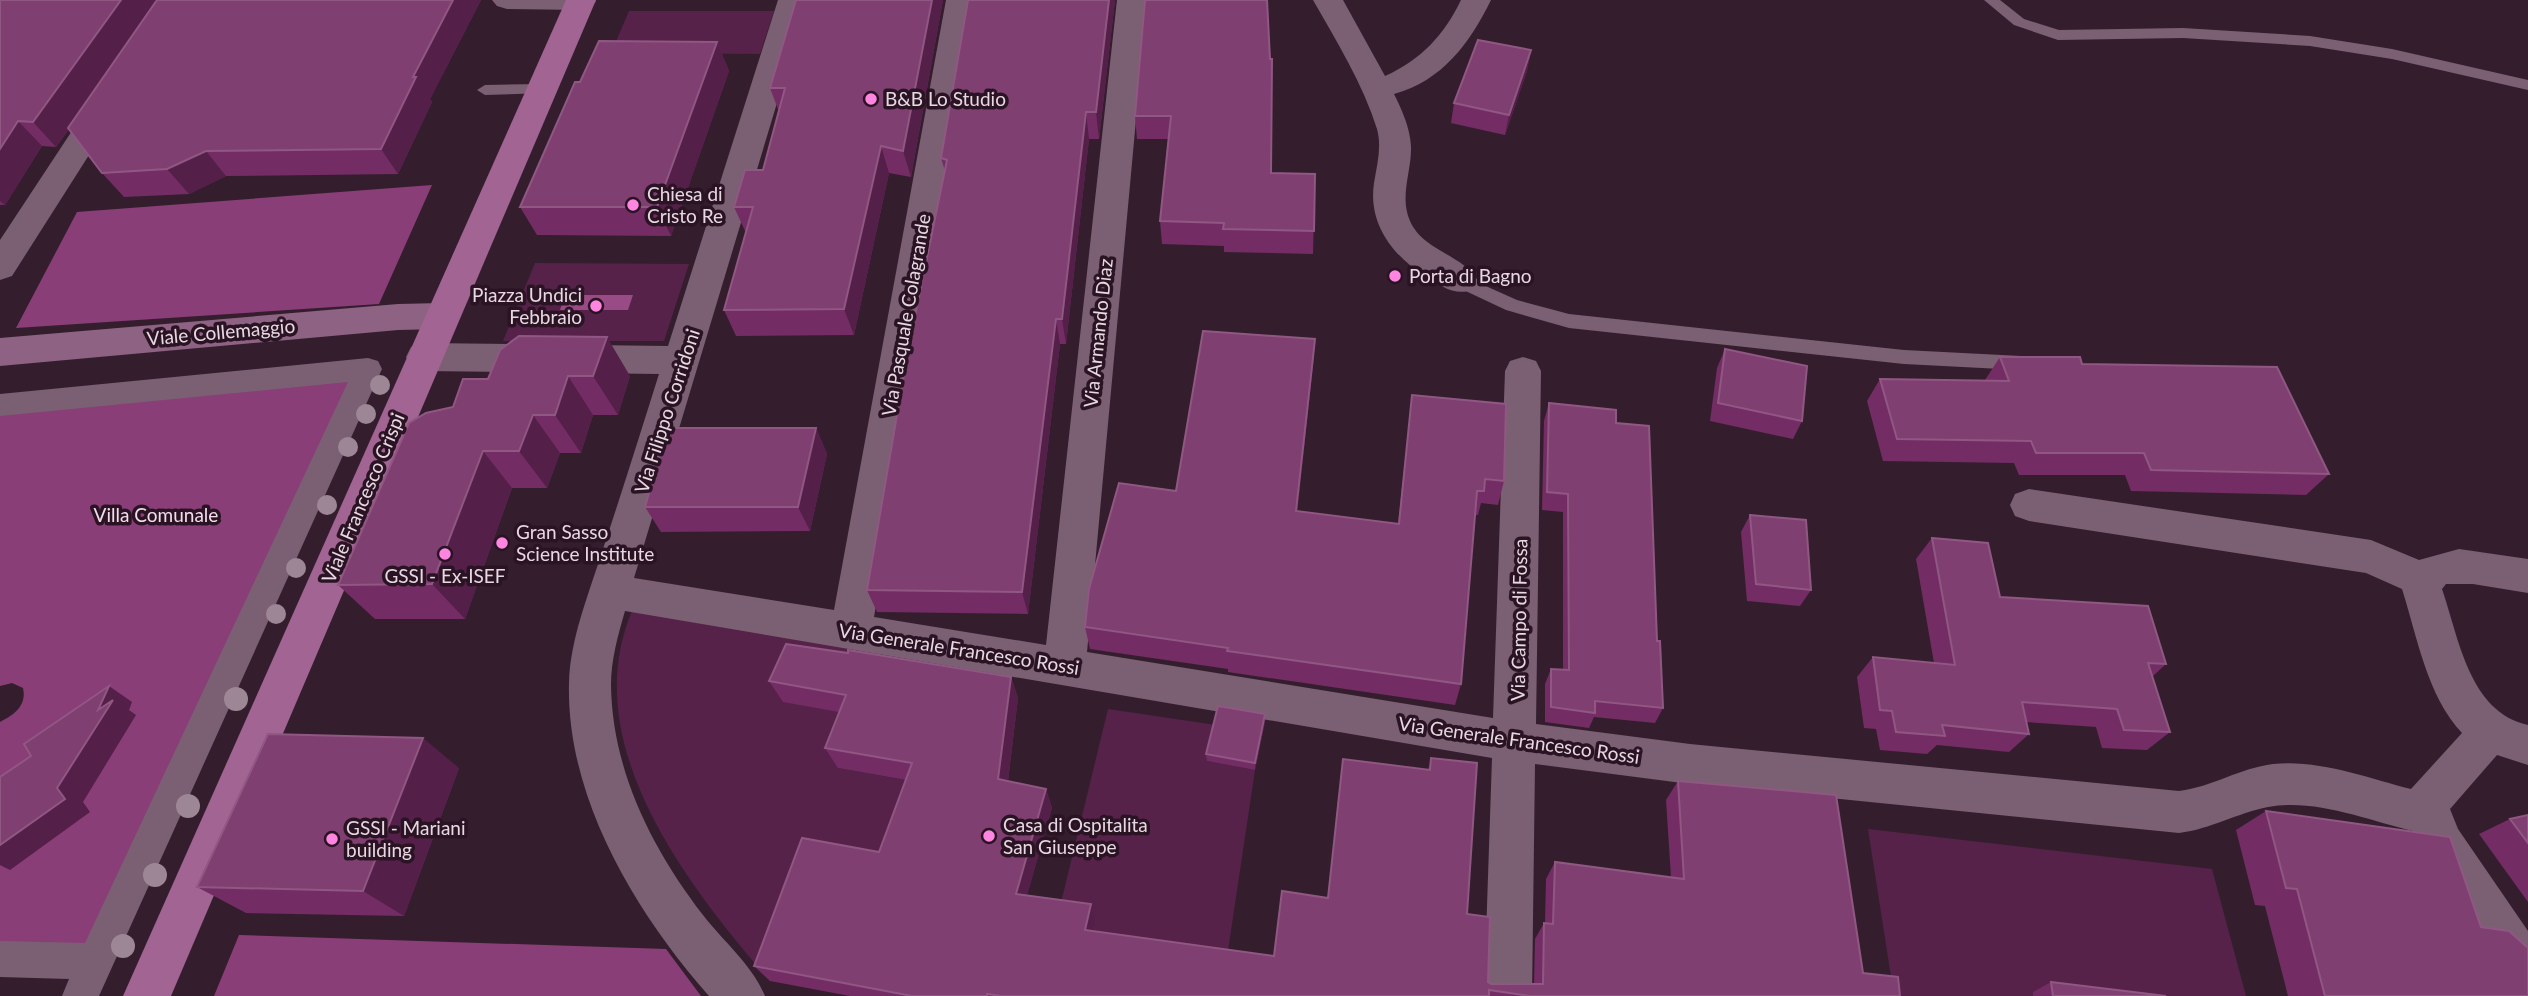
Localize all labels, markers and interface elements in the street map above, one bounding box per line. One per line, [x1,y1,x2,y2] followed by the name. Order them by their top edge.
[885,87,1006,110] place label: B&B Lo Studio
[863,91,879,107] marker: B&B Lo Studio
[647,182,723,227] place label: Chiesa di Cristo Re
[625,197,641,213] marker: Chiesa di Cristo Re
[876,212,935,418] street label: Via Pasquale Colagrande
[1078,257,1117,409] street label: Via Armando Diaz
[1409,264,1532,287] place label: Porta di Bagno
[1387,268,1403,284] marker: Porta di Bagno
[472,283,582,328] place label: Piazza Undici Febbraio
[588,298,604,314] marker: Piazza Undici Febbraio
[146,314,296,349] street label: Viale Collemaggio
[629,326,704,496] street label: Via Filippo Corridoni
[316,409,409,586] street label: Viale Francesco Crispi
[94,503,218,526] park label: Villa Comunale
[516,520,654,565] place label: Gran Sasso Science Institute
[494,535,510,551] marker: Gran Sasso Science Institute
[1506,539,1531,701] street label: Via Campo di Fossa
[437,546,453,562] marker: GSSI - Ex-ISEF
[384,564,506,587] place label: GSSI - Ex-ISEF
[837,618,1081,679] street label: Via Generale Francesco Rossi
[1397,711,1641,768] street label: Via Generale Francesco Rossi
[1003,813,1148,858] place label: Casa di Ospitalita San Giuseppe
[346,816,465,861] place label: GSSI - Mariani building
[981,828,997,844] marker: Casa di Ospitalita San Giuseppe
[324,831,340,847] marker: GSSI - Mariani building

